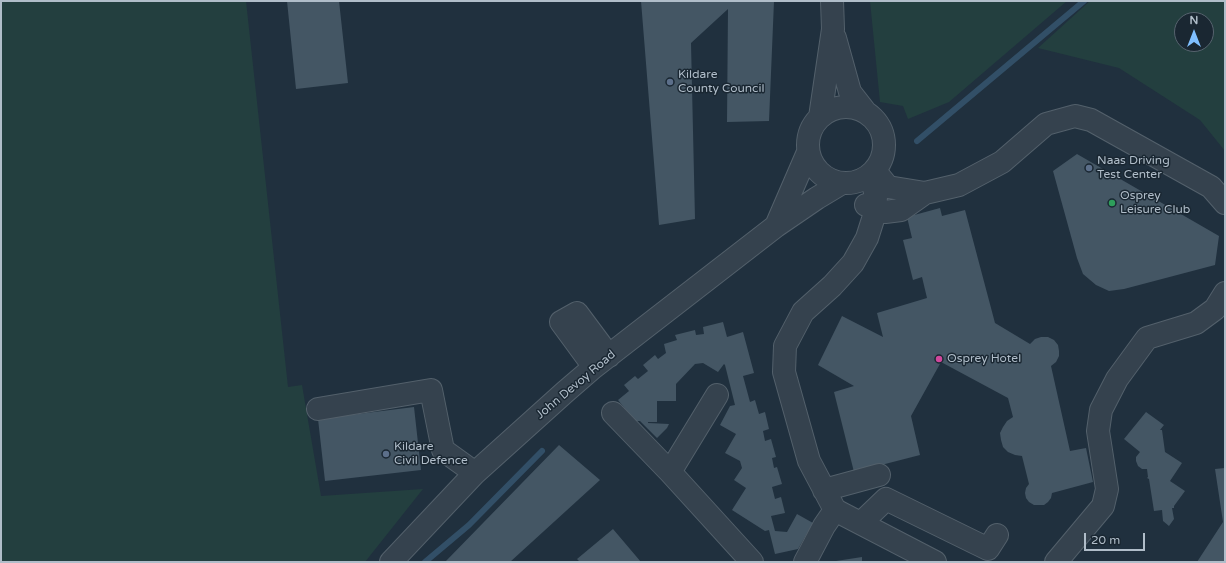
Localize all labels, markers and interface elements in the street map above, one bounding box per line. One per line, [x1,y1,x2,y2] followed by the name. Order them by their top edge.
[1174,12,1214,52] north arrow
[1190,14,1198,27] text: N
[678,68,764,96] place label: Kildare County Council
[665,77,675,87] marker: Kildare County Council
[1097,154,1170,182] place label: Naas Driving Test Center
[1084,163,1094,173] marker: Naas Driving Test Center
[1120,189,1190,217] place label: Osprey Leisure Club
[1107,198,1117,208] marker: Osprey Leisure Club
[533,348,619,422] street label: John Devoy Road
[947,352,1021,366] place label: Osprey Hotel
[934,354,944,364] marker: Osprey Hotel
[394,440,468,468] place label: Kildare Civil Defence
[381,449,391,459] marker: Kildare Civil Defence
[1086,525,1147,551] scale bar
[1091,533,1120,547] text: 20 m

